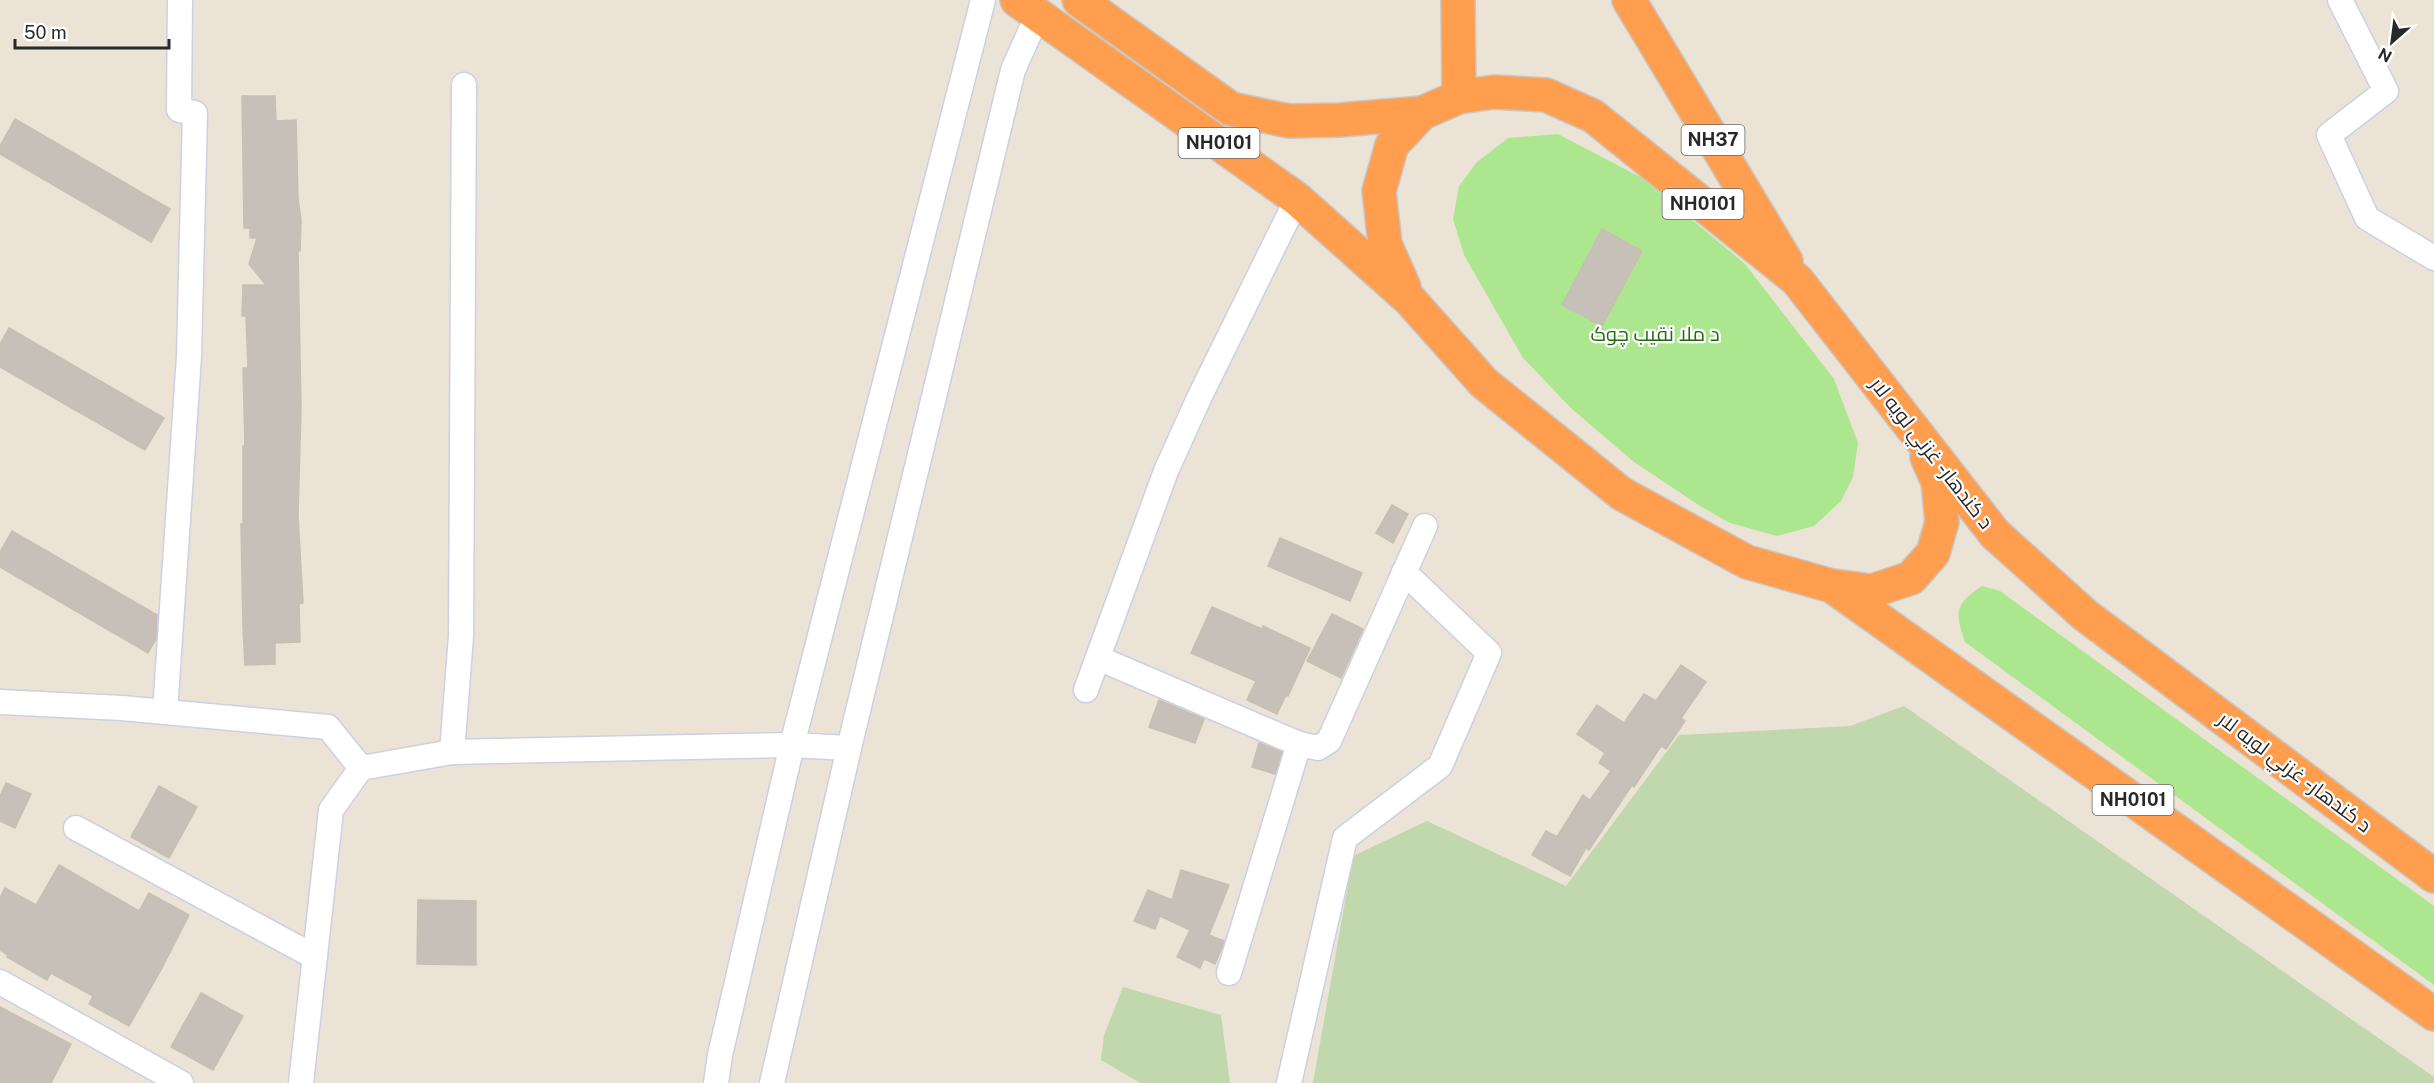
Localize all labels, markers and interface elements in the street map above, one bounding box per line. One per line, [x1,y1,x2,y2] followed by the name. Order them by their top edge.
[15,12,170,50] scale bar
[2362,12,2422,72] north arrow
[24,22,67,43] text: 50 m
[2375,43,2395,66] text: N
[1682,125,1744,155] road number: NH37
[1178,128,1260,158] road number: NH0101
[1662,189,1744,219] road number: NH0101
[1590,322,1720,347] park label: د ملا نقيب چوک
[1862,372,1998,536] street label: د کندهار - غزني لويه لار
[2211,706,2376,840] street label: د کندهار - غزني لويه لار
[2092,785,2174,815] road number: NH0101

